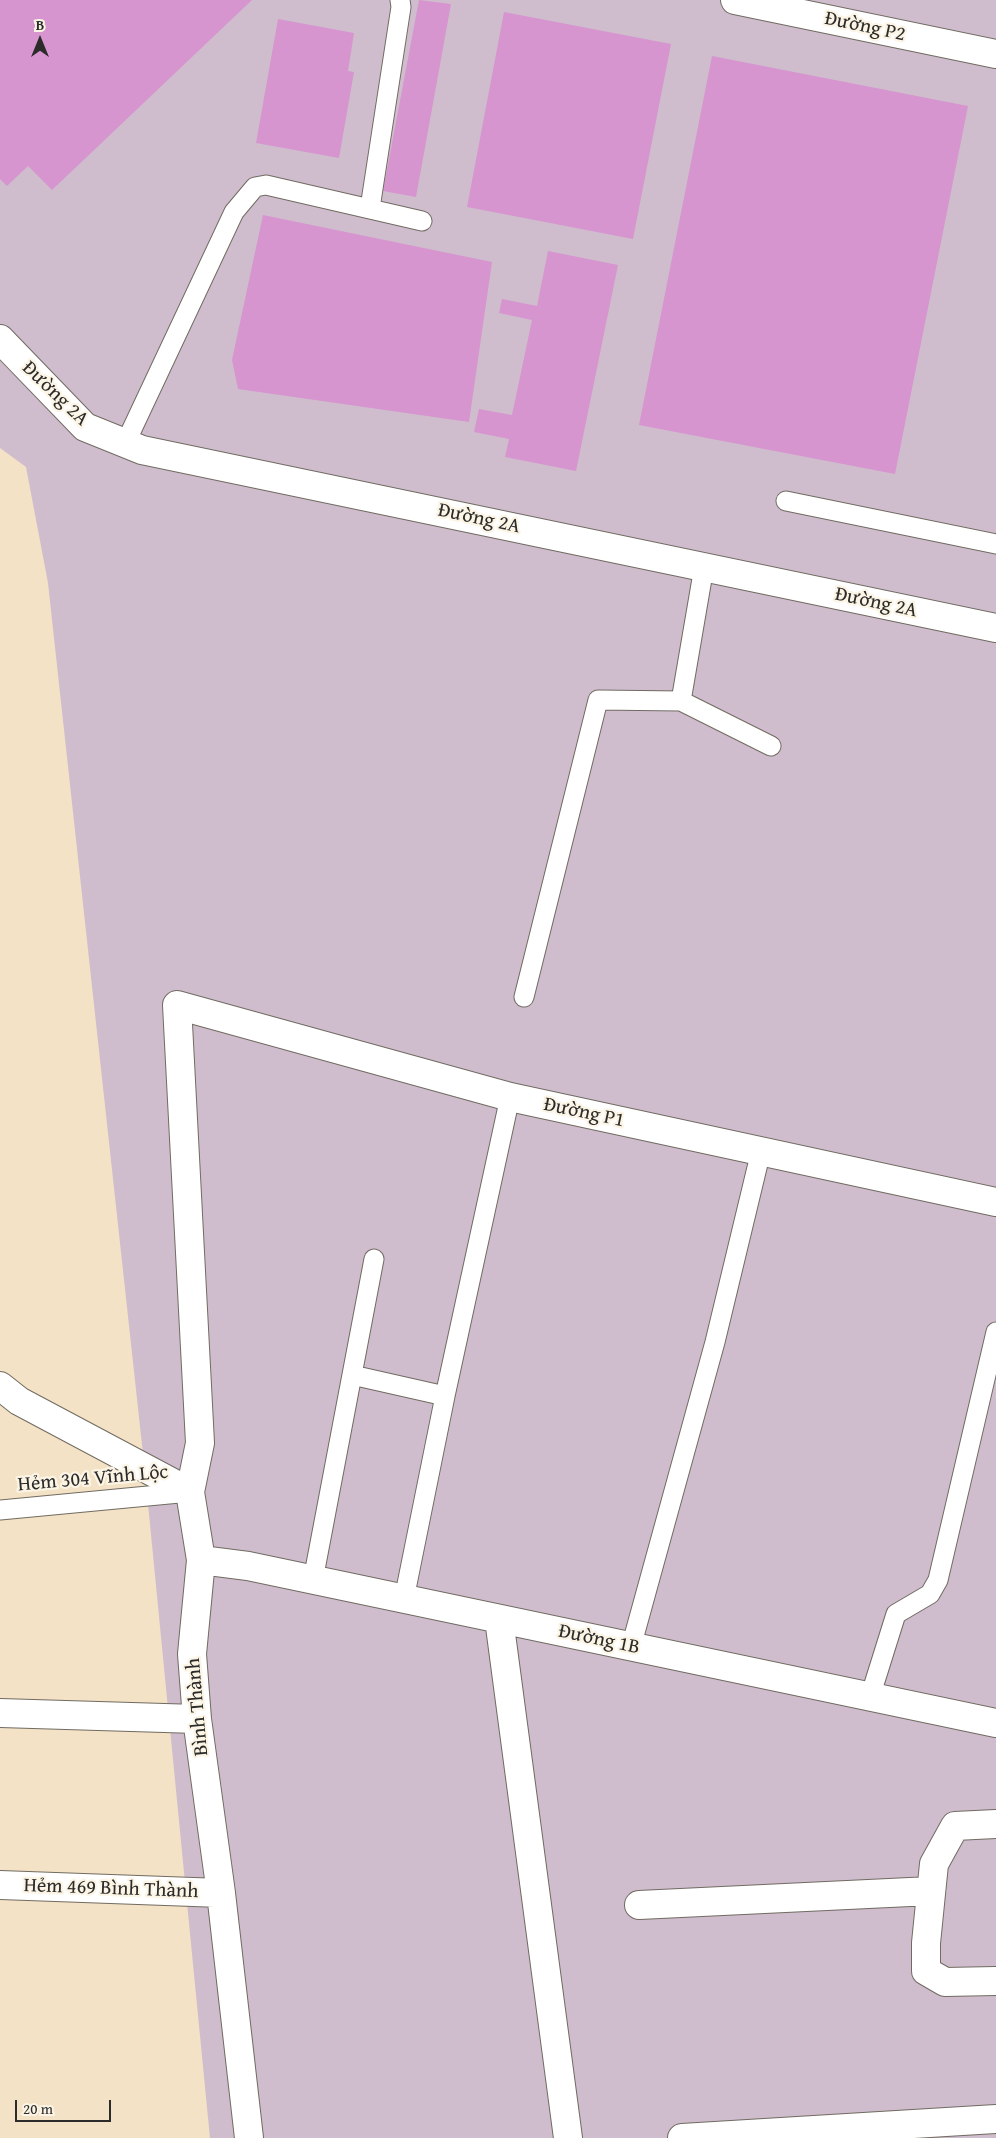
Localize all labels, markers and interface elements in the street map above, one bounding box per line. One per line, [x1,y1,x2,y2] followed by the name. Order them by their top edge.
[822,7,908,47] street label: Đường P2
[15,15,65,65] north arrow
[36,15,44,35] text: B
[17,356,93,432] street label: Đường 2A
[436,499,522,539] street label: Đường 2A
[833,583,919,623] street label: Đường 2A
[541,1093,627,1133] street label: Đường P1
[17,1460,169,1498] street label: Hẻm 304 Vĩnh Lộc
[556,1620,642,1660] street label: Đường 1B
[182,1657,214,1757] street label: Bình Thành
[23,1874,199,1904] street label: Hẻm 469 Bình Thành
[18,2090,114,2122] scale bar
[23,2098,53,2119] text: 20 m

